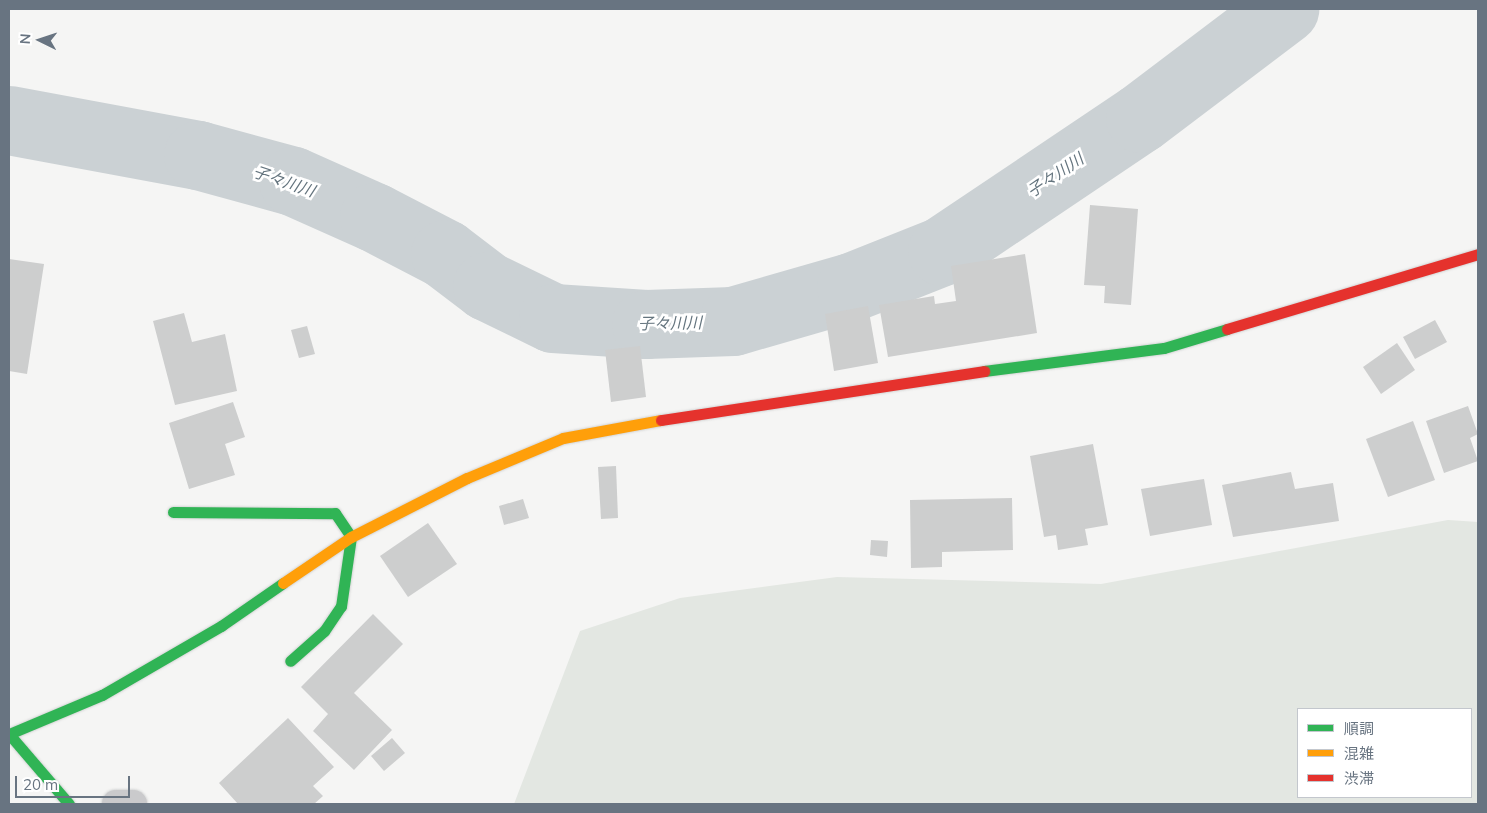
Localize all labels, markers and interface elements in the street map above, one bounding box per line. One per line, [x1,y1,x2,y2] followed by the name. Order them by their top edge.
[15,15,65,65] north arrow
[16,33,34,45] text: N
[1023,149,1087,201] water label: 子々川川
[251,162,317,200] water label: 子々川川
[638,313,702,333] water label: 子々川川
[1297,708,1472,798] legend
[1344,719,1374,738] text: 順調
[1344,744,1374,763] text: 混雑
[18,766,132,798] scale bar
[1344,769,1374,788] text: 渋滞
[23,775,58,794] text: 20 m

